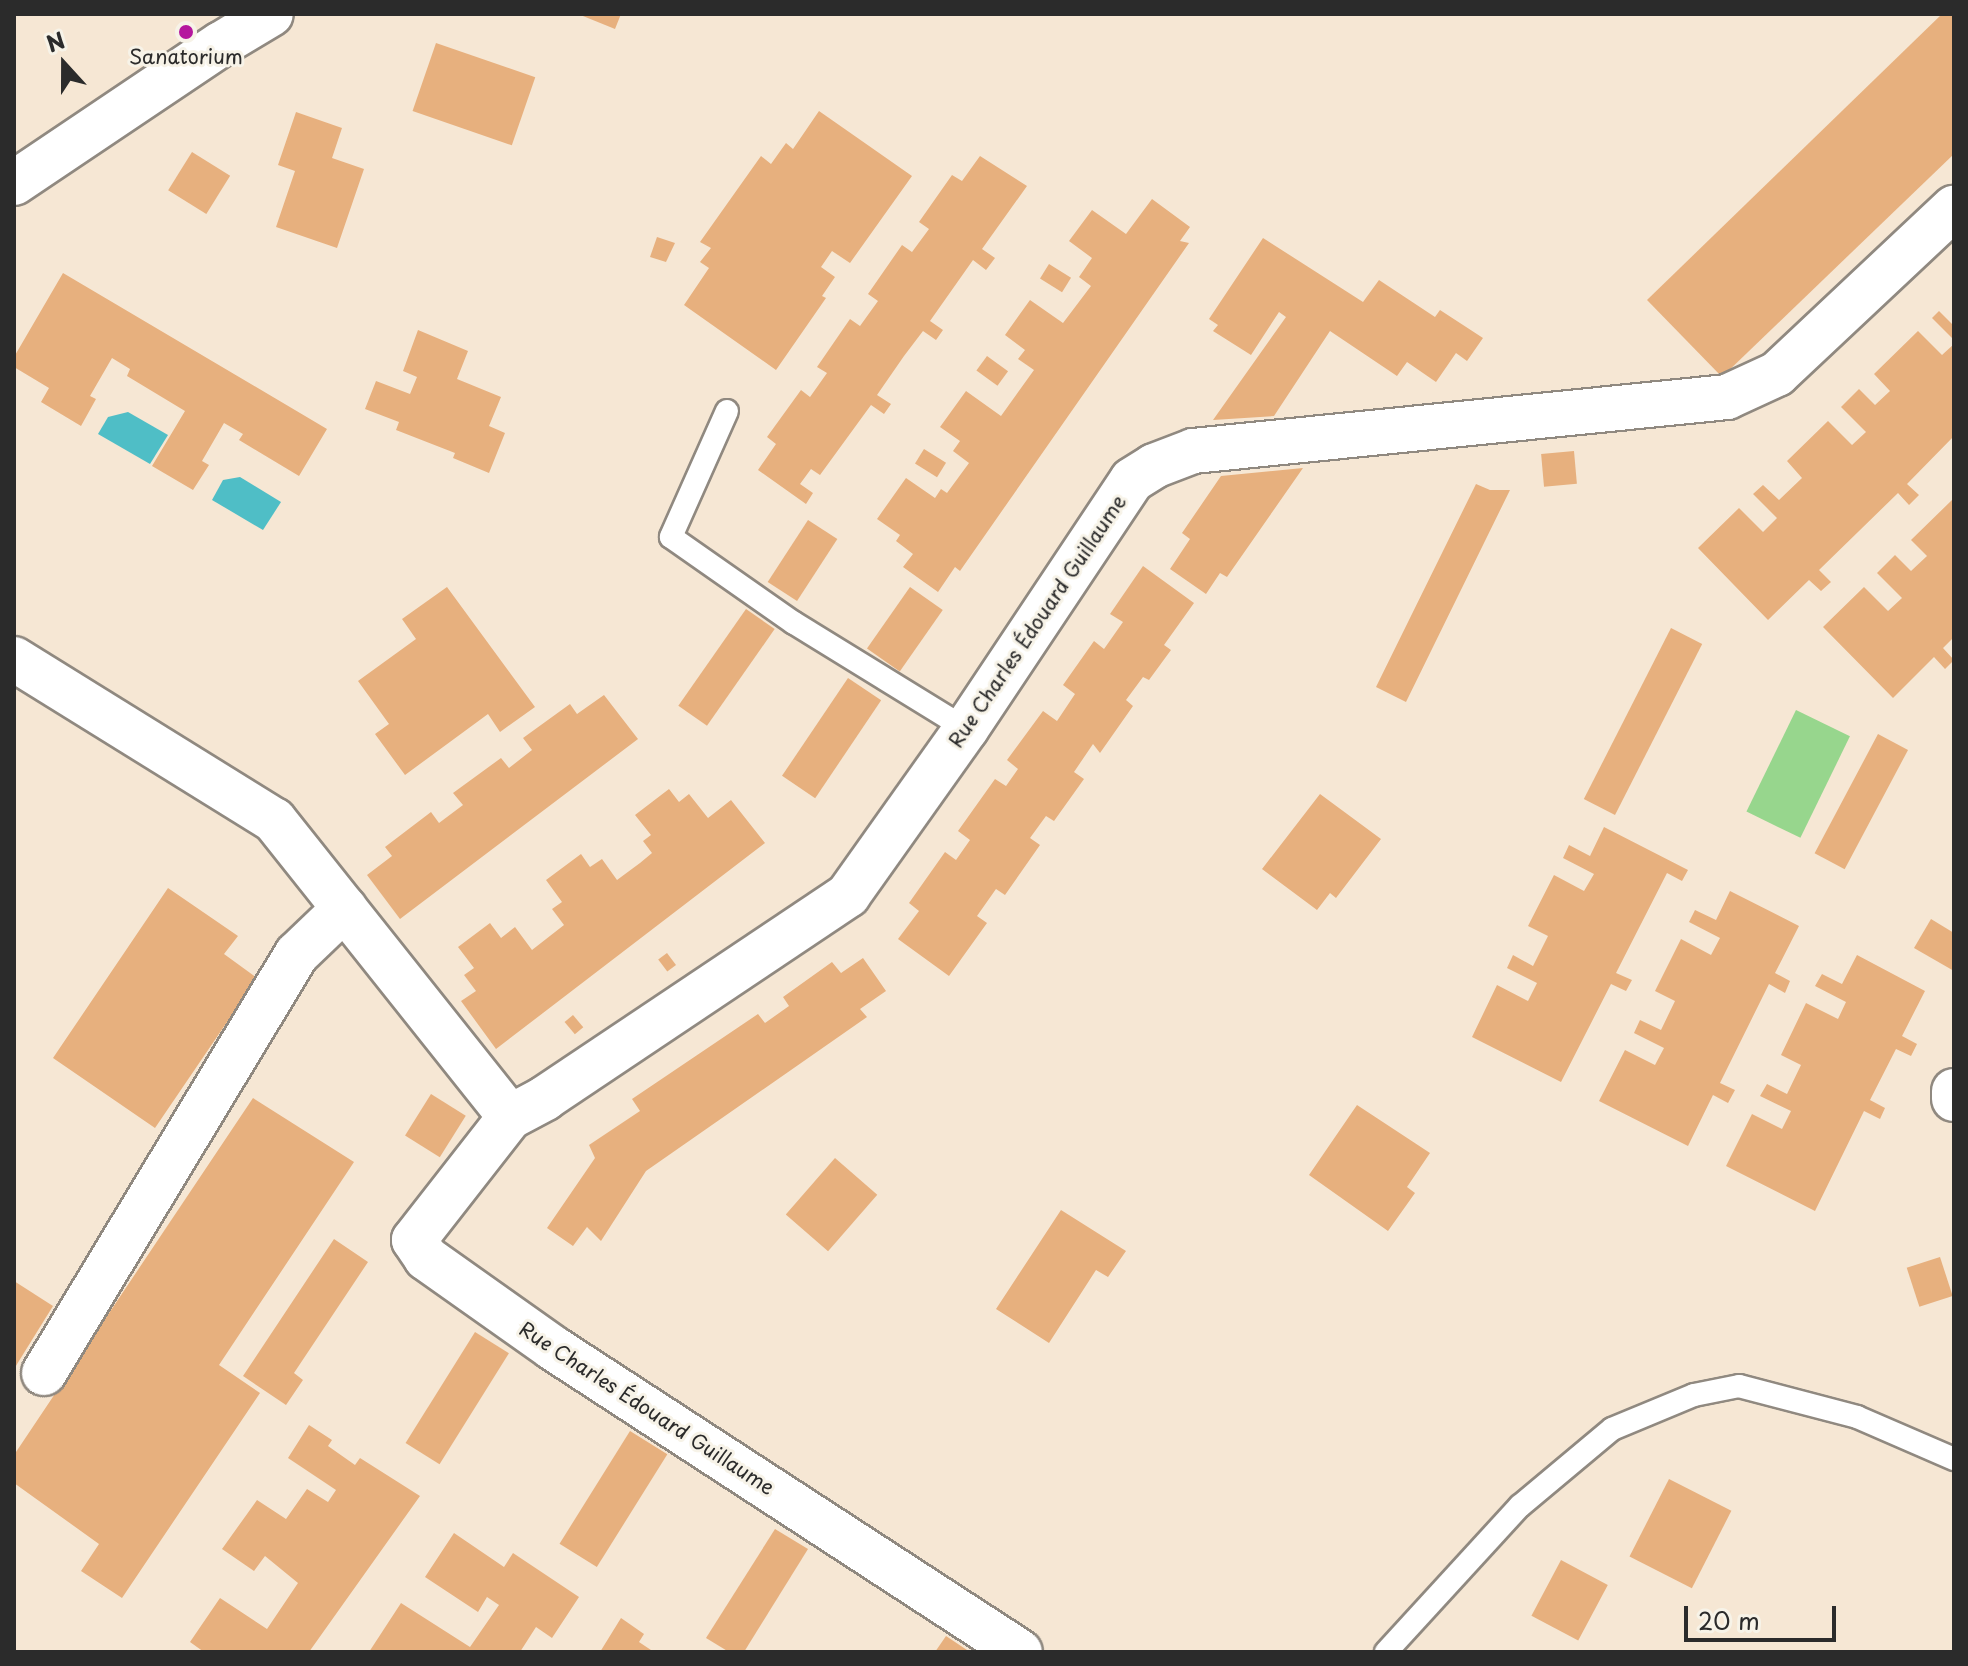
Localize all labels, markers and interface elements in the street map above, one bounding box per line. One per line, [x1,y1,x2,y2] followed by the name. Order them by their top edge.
[41,23,69,60] text: N
[177,23,195,41] marker: Sanatorium
[24,24,104,104] north arrow
[129,44,243,68] place label: Sanatorium
[942,488,1132,754] street label: Rue Charles Édouard Guillaume
[512,1315,782,1501] street label: Rue Charles Édouard Guillaume
[1688,1590,1840,1640] scale bar
[1698,1602,1760,1638] text: 20 m

